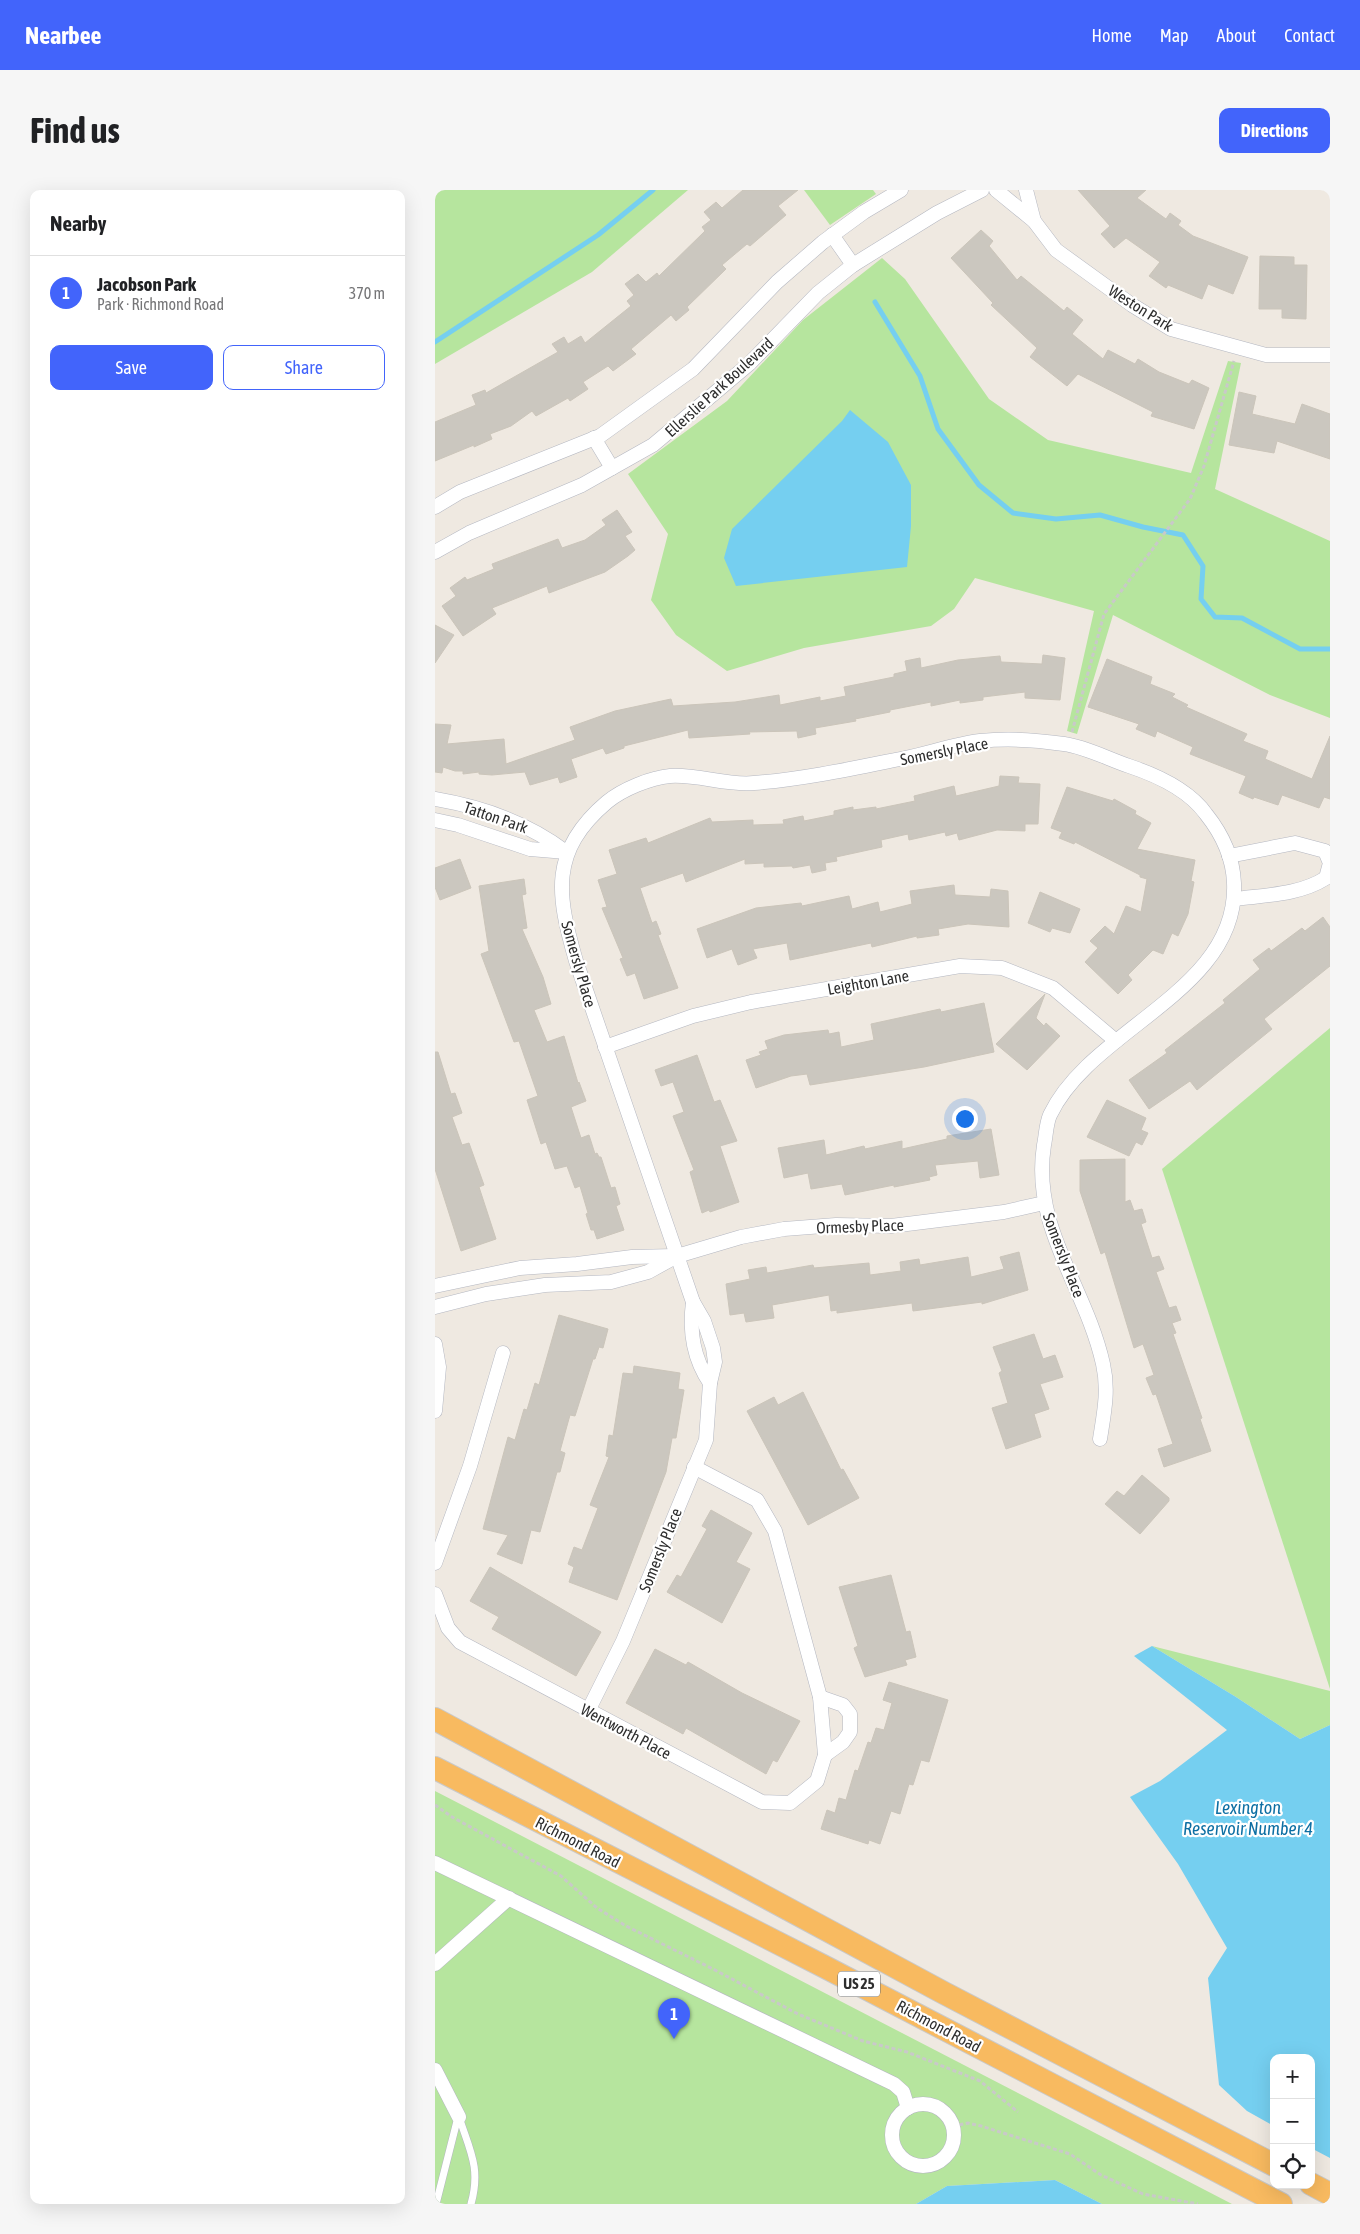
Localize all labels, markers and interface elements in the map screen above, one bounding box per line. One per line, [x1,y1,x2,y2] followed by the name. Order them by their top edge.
[25,22,101,49] text: Nearbee
[1092,25,1132,46] text: Home
[1160,25,1189,46] text: Map
[1217,25,1256,46] text: About
[1284,25,1335,46] text: Contact
[1219,108,1330,153] button: Directions
[30,110,120,150] text: Find us
[50,211,106,235] text: Nearby
[97,273,196,295] text: Jacobson Park
[1105,281,1177,335] street label: Weston Park
[62,284,70,302] text: 1
[349,284,385,302] text: 370 m
[97,295,224,313] text: Park · Richmond Road
[661,334,777,440] street label: Ellerslie Park Boulevard
[50,345,213,390] button: Save
[223,345,385,390] button: Share
[899,734,990,769] street label: Somersly Place
[462,798,530,836] street label: Tatton Park
[557,919,600,1010] street label: Somersly Place
[826,966,910,999] street label: Leighton Lane
[952,1106,978,1132] your location
[1039,1210,1088,1300] street label: Somersly Place
[816,1215,904,1238] street label: Ormesby Place
[635,1505,686,1595] street label: Somersly Place
[578,1700,674,1762] street label: Wentworth Place
[1183,1797,1313,1839] water label: Lexington Reservoir Number 4
[533,1813,623,1871] street label: Richmond Road
[838,1972,880,1996] road number: US 25
[894,1996,984,2056] street label: Richmond Road
[658,1998,690,2039] pin: 1
[1270,2054,1315,2189] map controls
[1270,2054,1315,2099] button: +
[1270,2099,1315,2144] button: −
[1270,2144,1315,2189] button: locate

